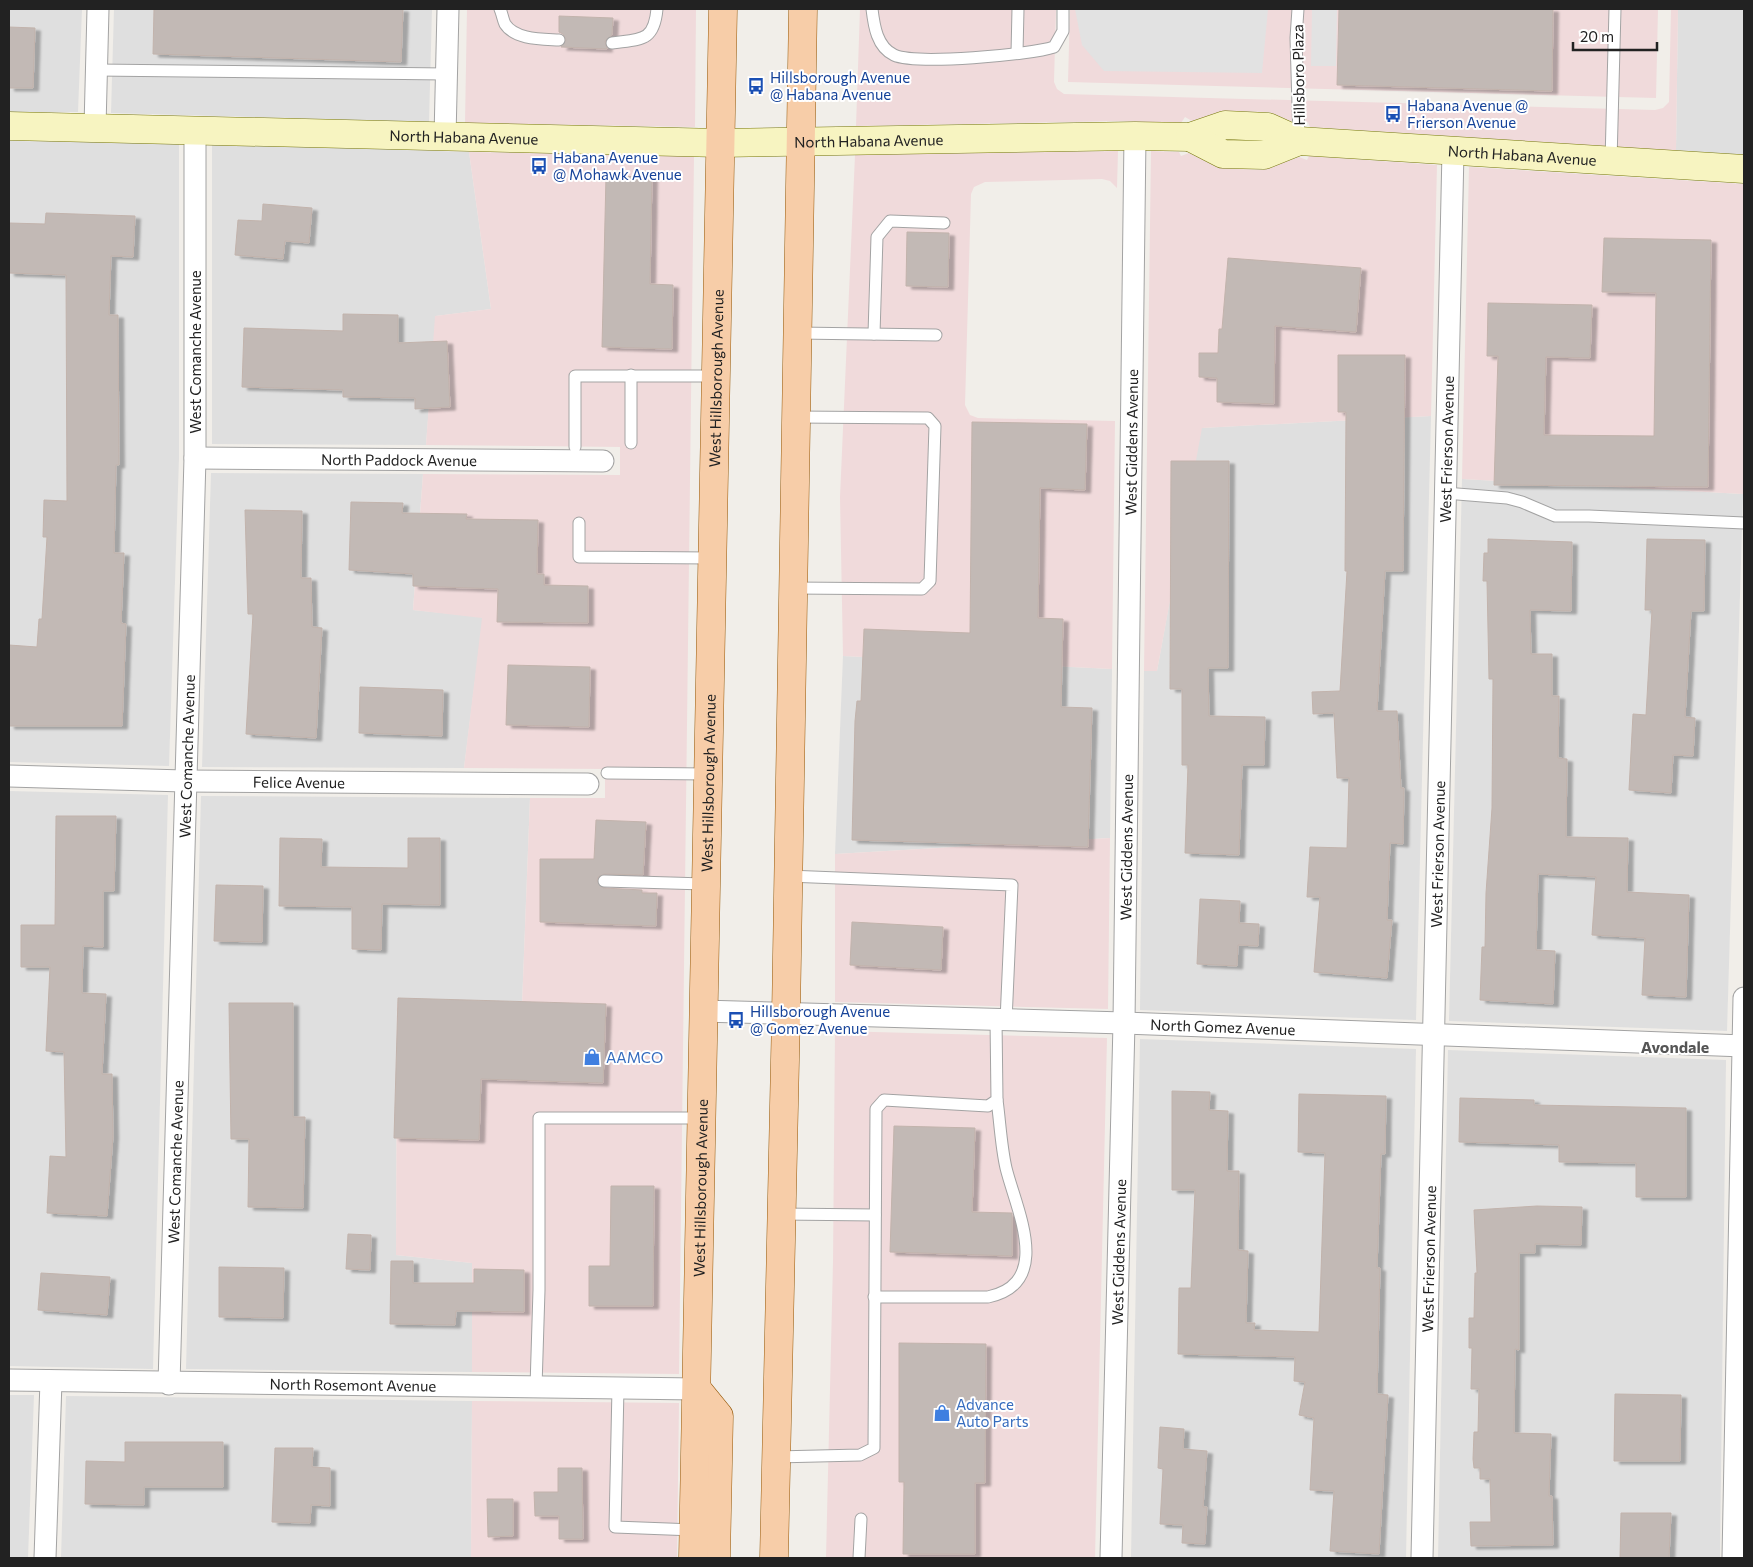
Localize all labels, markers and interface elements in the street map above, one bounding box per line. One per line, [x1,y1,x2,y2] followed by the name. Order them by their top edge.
[1573,20,1657,52] scale bar
[1288,24,1308,126] street label: Hillsboro Plaza
[1580,27,1614,45] text: 20 m
[770,68,910,103] place label: Hillsborough Avenue @ Habana Avenue
[746,76,766,96] bus stop icon: Hillsborough Avenue @ Habana Avenue
[1407,96,1528,131] place label: Habana Avenue @ Frierson Avenue
[1383,104,1403,124] bus stop icon: Habana Avenue @ Frierson Avenue
[389,126,539,148] street label: North Habana Avenue
[794,130,944,151] street label: North Habana Avenue
[1447,141,1597,169] street label: North Habana Avenue
[553,148,682,183] place label: Habana Avenue @ Mohawk Avenue
[529,156,549,176] bus stop icon: Habana Avenue @ Mohawk Avenue
[186,270,204,434] street label: West Comanche Avenue
[705,289,727,467] street label: West Hillsborough Avenue
[1121,369,1141,516] street label: West Giddens Avenue
[1436,375,1457,523] street label: West Frierson Avenue
[321,450,477,469] street label: North Paddock Avenue
[175,674,198,838] street label: West Comanche Avenue
[697,694,719,872] street label: West Hillsborough Avenue
[253,773,345,791] street label: Felice Avenue
[1116,774,1136,921] street label: West Giddens Avenue
[1427,780,1448,928] street label: West Frierson Avenue
[750,1002,890,1037] place label: Hillsborough Avenue @ Gomez Avenue
[726,1010,746,1030] bus stop icon: Hillsborough Avenue @ Gomez Avenue
[1150,1015,1296,1038] street label: North Gomez Avenue
[1641,1037,1709,1056] district label: Avondale
[582,1047,602,1067] shop icon: AAMCO
[606,1048,663,1066] place label: AAMCO
[164,1080,187,1244] street label: West Comanche Avenue
[689,1099,711,1277] street label: West Hillsborough Avenue
[1108,1179,1129,1326] street label: West Giddens Avenue
[1418,1185,1439,1333] street label: West Frierson Avenue
[269,1374,437,1395] street label: North Rosemont Avenue
[956,1395,1029,1430] place label: Advance Auto Parts
[932,1403,952,1423] shop icon: Advance Auto Parts

